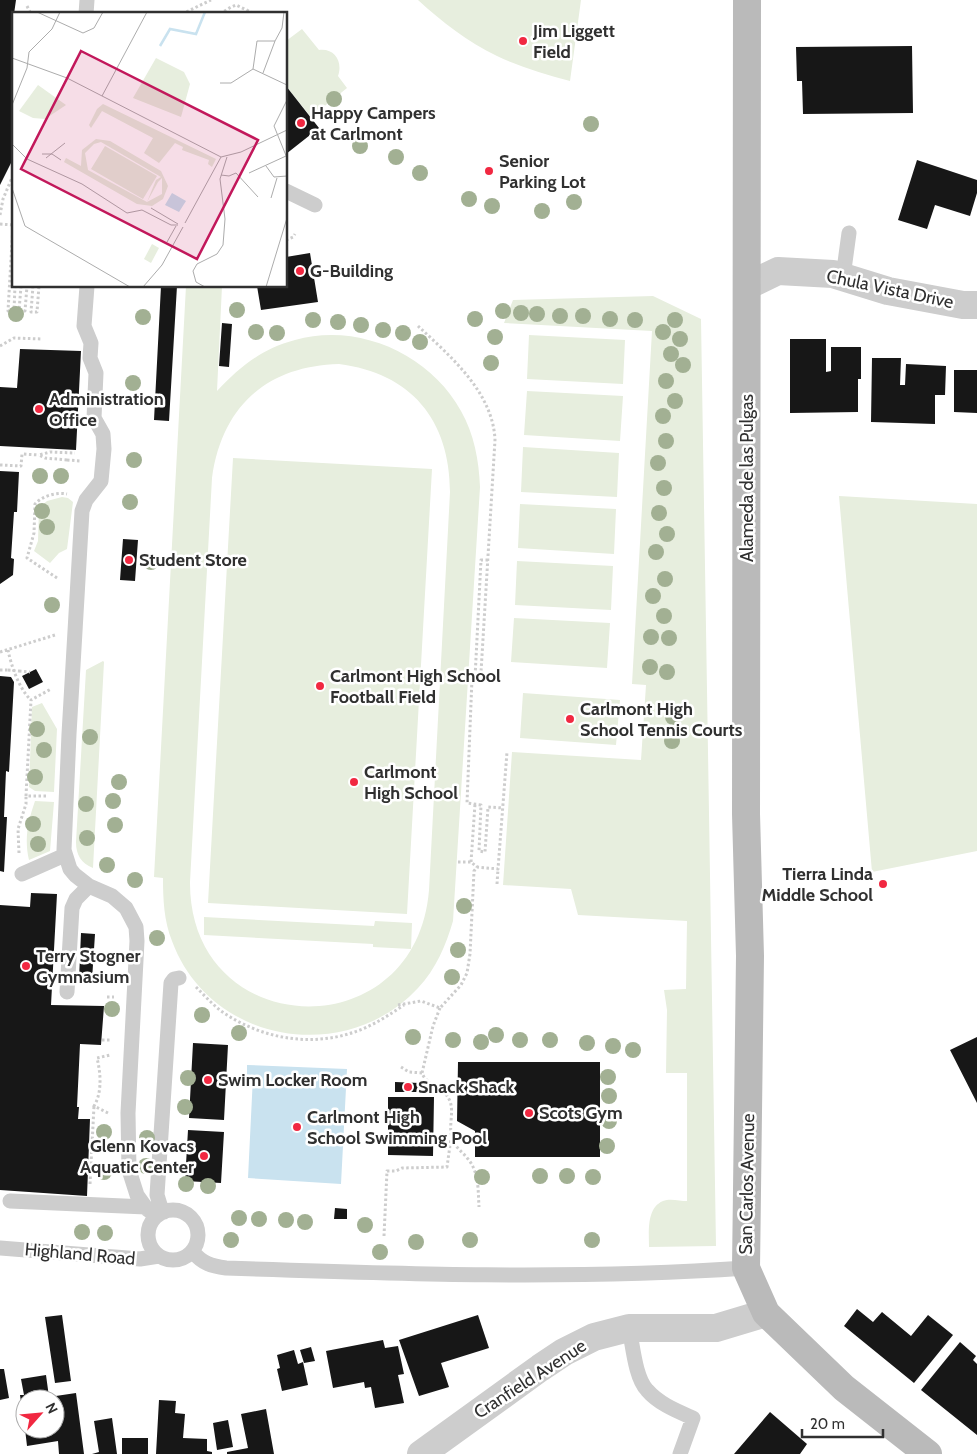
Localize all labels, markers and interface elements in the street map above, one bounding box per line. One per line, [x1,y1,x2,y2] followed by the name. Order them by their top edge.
[12,12,288,288] inset map
[532,20,615,63] place label: Jim Liggett Field
[517,35,529,47] marker: Jim Liggett Field
[311,102,436,145] place label: Happy Campers at Carlmont
[295,117,307,129] marker: Happy Campers at Carlmont
[499,150,586,193] place label: Senior Parking Lot
[483,165,495,177] marker: Senior Parking Lot
[310,260,393,282] place label: G-Building
[294,265,306,277] marker: G-Building
[824,265,956,313] street label: Chula Vista Drive
[49,388,164,431] place label: Administration Office
[736,394,758,562] street label: Alameda de las Pulgas
[33,403,45,415] marker: Administration Office
[139,549,247,571] place label: Student Store
[123,554,135,566] marker: Student Store
[330,665,501,708] place label: Carlmont High School Football Field
[314,680,326,692] marker: Carlmont High School Football Field
[580,698,743,741] place label: Carlmont High School Tennis Courts
[564,713,576,725] marker: Carlmont High School Tennis Courts
[364,761,458,804] place label: Carlmont High School
[348,776,360,788] marker: Carlmont High School
[762,863,873,906] place label: Tierra Linda Middle School
[877,878,889,890] marker: Tierra Linda Middle School
[36,945,140,988] place label: Terry Stogner Gymnasium
[20,960,32,972] marker: Terry Stogner Gymnasium
[218,1069,367,1091] place label: Swim Locker Room
[202,1074,214,1086] marker: Swim Locker Room
[418,1076,515,1098] place label: Snack Shack
[402,1081,414,1093] marker: Snack Shack
[539,1102,623,1124] place label: Scots Gym
[307,1106,487,1149] place label: Carlmont High School Swimming Pool
[523,1107,535,1119] marker: Scots Gym
[735,1113,759,1255] street label: San Carlos Avenue
[291,1121,303,1133] marker: Carlmont High School Swimming Pool
[80,1135,194,1178] place label: Glenn Kovacs Aquatic Center
[198,1150,210,1162] marker: Glenn Kovacs Aquatic Center
[24,1238,136,1270] street label: Highland Road
[470,1335,590,1423] street label: Cranfield Avenue
[15,1389,65,1439] north arrow
[41,1400,62,1417] text: N
[802,1406,883,1438] scale bar
[810,1415,845,1433] text: 20 m

